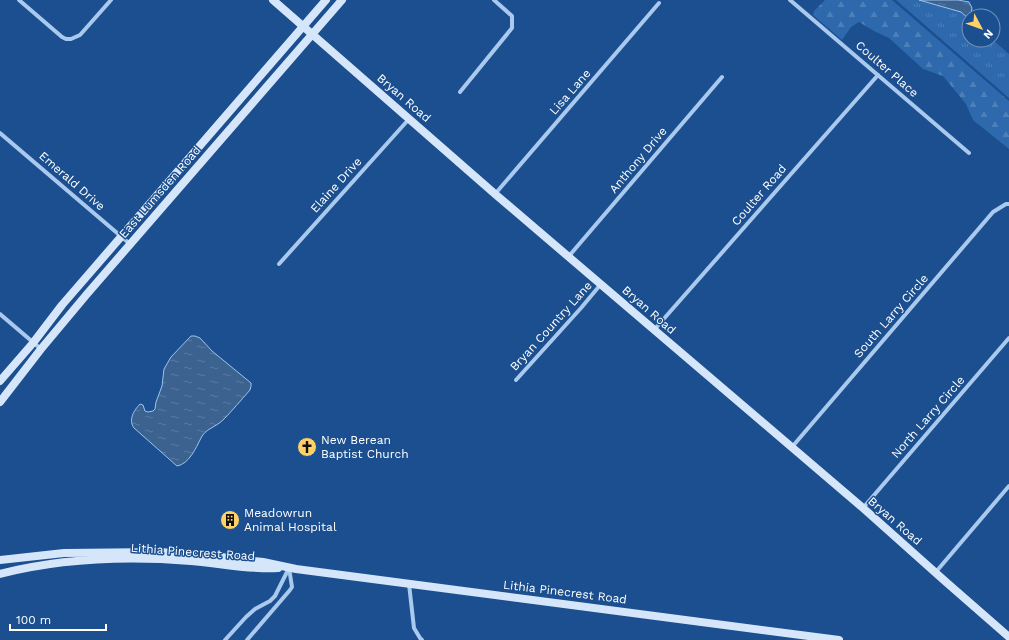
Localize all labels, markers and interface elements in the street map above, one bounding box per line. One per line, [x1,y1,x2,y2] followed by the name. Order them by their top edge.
[961,8,1001,48] north arrow
[981,27,996,42] text: N
[853,38,921,100] street label: Coulter Place
[546,66,594,118] street label: Lisa Lane
[374,71,434,125] street label: Bryan Road
[606,124,670,196] street label: Anthony Drive
[116,143,204,241] street label: East Lumsden Road
[36,149,108,213] street label: Emerald Drive
[308,154,365,216] street label: Elaine Drive
[729,162,789,228] street label: Coulter Road
[851,271,931,361] street label: South Larry Circle
[507,278,595,374] street label: Bryan Country Lane
[619,283,679,337] street label: Bryan Road
[889,373,968,461] street label: North Larry Circle
[321,433,409,461] place label: New Berean Baptist Church
[296,436,318,458] church icon: New Berean Baptist Church
[865,494,925,548] street label: Bryan Road
[244,506,337,534] place label: Meadowrun Animal Hospital
[219,509,241,531] building icon: Meadowrun Animal Hospital
[130,541,256,563] street label: Lithia Pinecrest Road
[502,577,628,607] street label: Lithia Pinecrest Road
[10,606,106,632] scale bar
[16,613,51,627] text: 100 m

